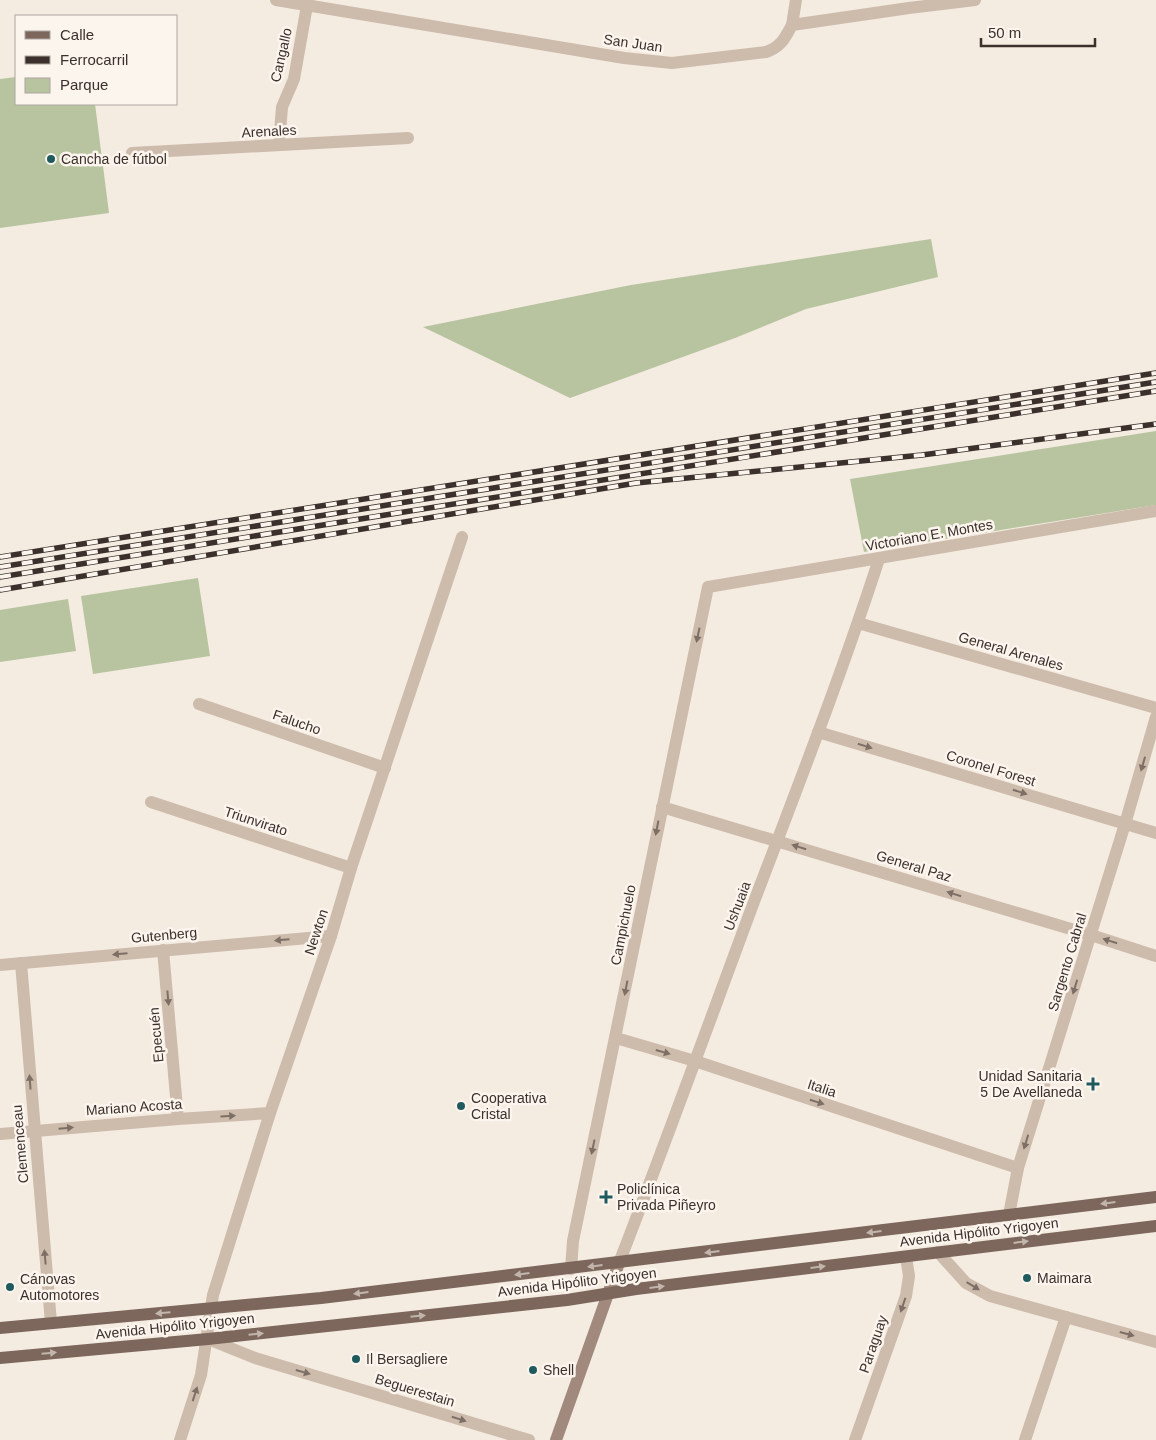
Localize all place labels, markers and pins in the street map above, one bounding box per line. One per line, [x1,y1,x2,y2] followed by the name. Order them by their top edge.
[61,151,167,167] place label: Cancha de fútbol
[45,153,57,165] marker: Cancha de fútbol
[978,1068,1082,1100] place label: Unidad Sanitaria 5 De Avellaneda
[1086,1077,1100,1091] marker: Unidad Sanitaria 5 De Avellaneda
[471,1090,547,1122] place label: Cooperativa Cristal
[455,1100,467,1112] marker: Cooperativa Cristal
[617,1181,716,1213] place label: Policlínica Privada Piñeyro
[599,1190,613,1204] marker: Policlínica Privada Piñeyro
[1037,1270,1092,1286] place label: Maimara
[20,1271,99,1303] place label: Cánovas Automotores
[1021,1272,1033,1284] marker: Maimara
[4,1281,16,1293] marker: Cánovas Automotores
[366,1351,448,1367] place label: Il Bersagliere
[350,1353,362,1365] marker: Il Bersagliere
[543,1362,574,1378] place label: Shell
[527,1364,539,1376] marker: Shell

